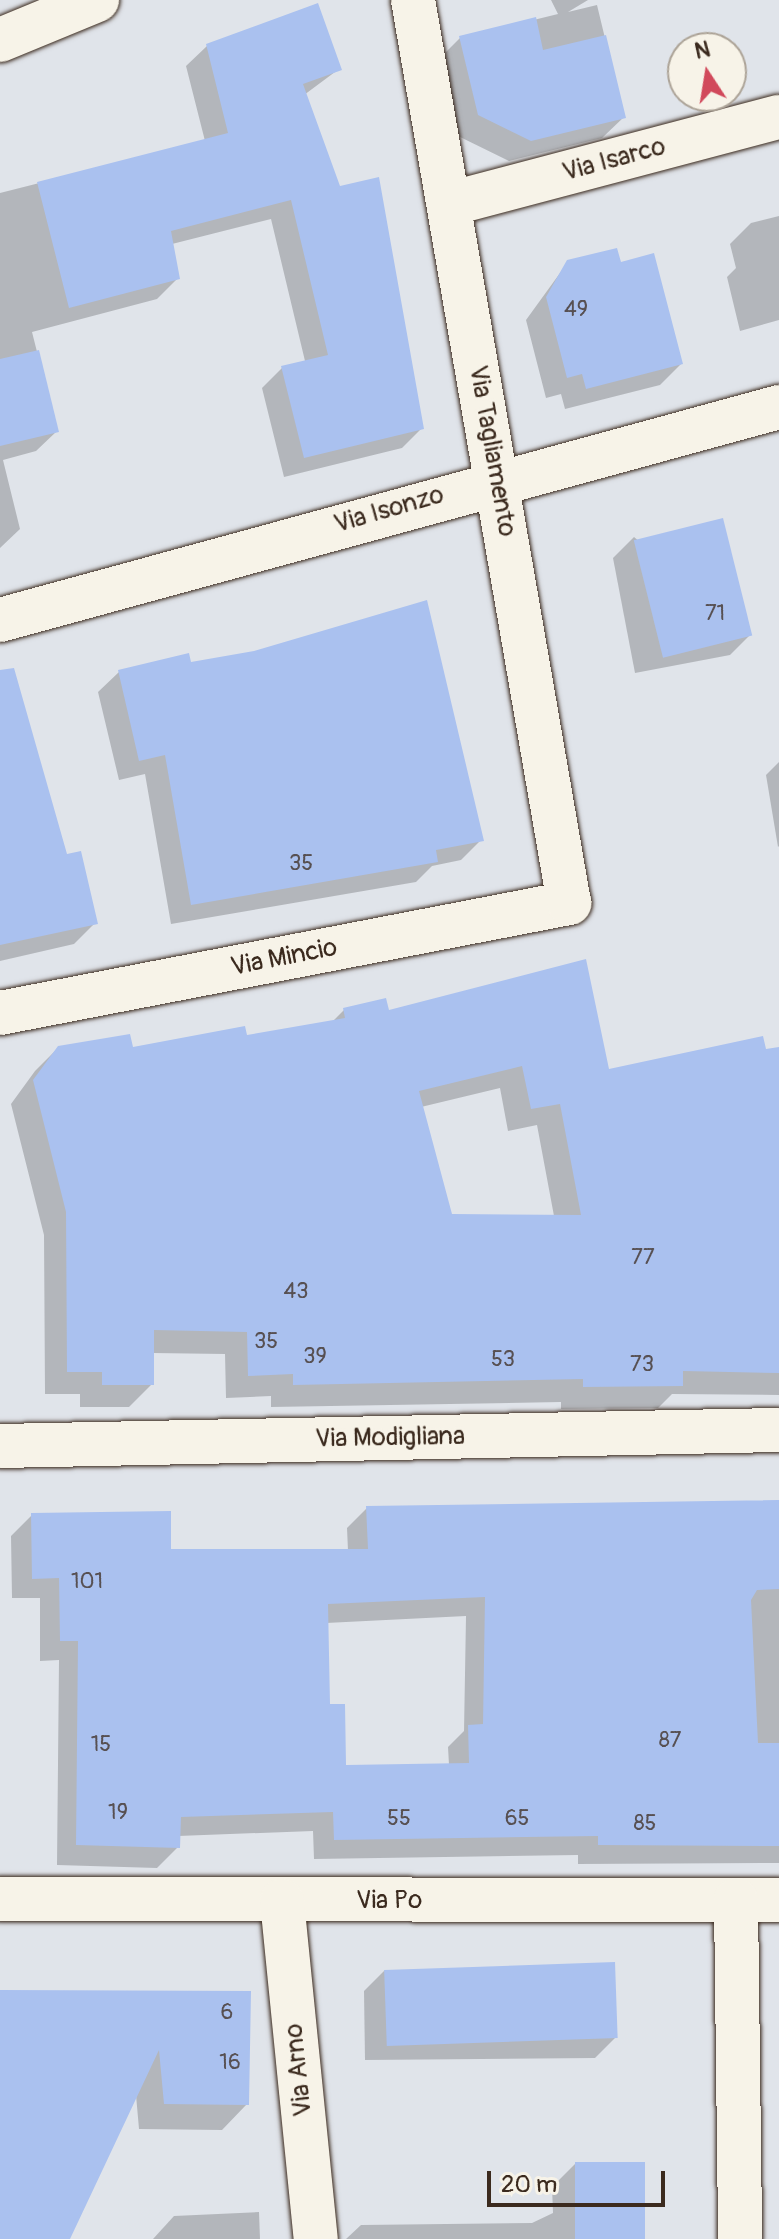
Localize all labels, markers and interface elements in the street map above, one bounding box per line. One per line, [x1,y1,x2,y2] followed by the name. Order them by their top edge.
[667,32,747,112] north arrow
[692,35,713,66] text: N
[559,131,669,189] street label: Via Isarco
[564,297,588,323] house number: 49
[462,363,522,539] street label: Via Tagliamento
[330,479,448,541] street label: Via Isonzo
[705,601,725,627] house number: 71
[289,851,313,877] house number: 35
[228,932,340,984] street label: Via Mincio
[631,1245,655,1271] house number: 77
[283,1279,309,1305] house number: 43
[254,1329,278,1355] house number: 35
[303,1344,327,1370] house number: 39
[491,1347,515,1373] house number: 53
[630,1352,654,1378] house number: 73
[315,1421,465,1455] street label: Via Modigliana
[71,1569,103,1595] house number: 101
[659,1728,681,1754] house number: 87
[91,1732,111,1758] house number: 15
[108,1800,128,1826] house number: 19
[387,1806,411,1832] house number: 55
[505,1806,529,1832] house number: 65
[633,1811,657,1837] house number: 85
[356,1885,422,1917] street label: Via Po
[221,2000,233,2026] house number: 6
[279,2022,319,2118] street label: Via Arno
[219,2050,241,2076] house number: 16
[491,2155,669,2205] scale bar
[501,2170,557,2199] text: 20 m

